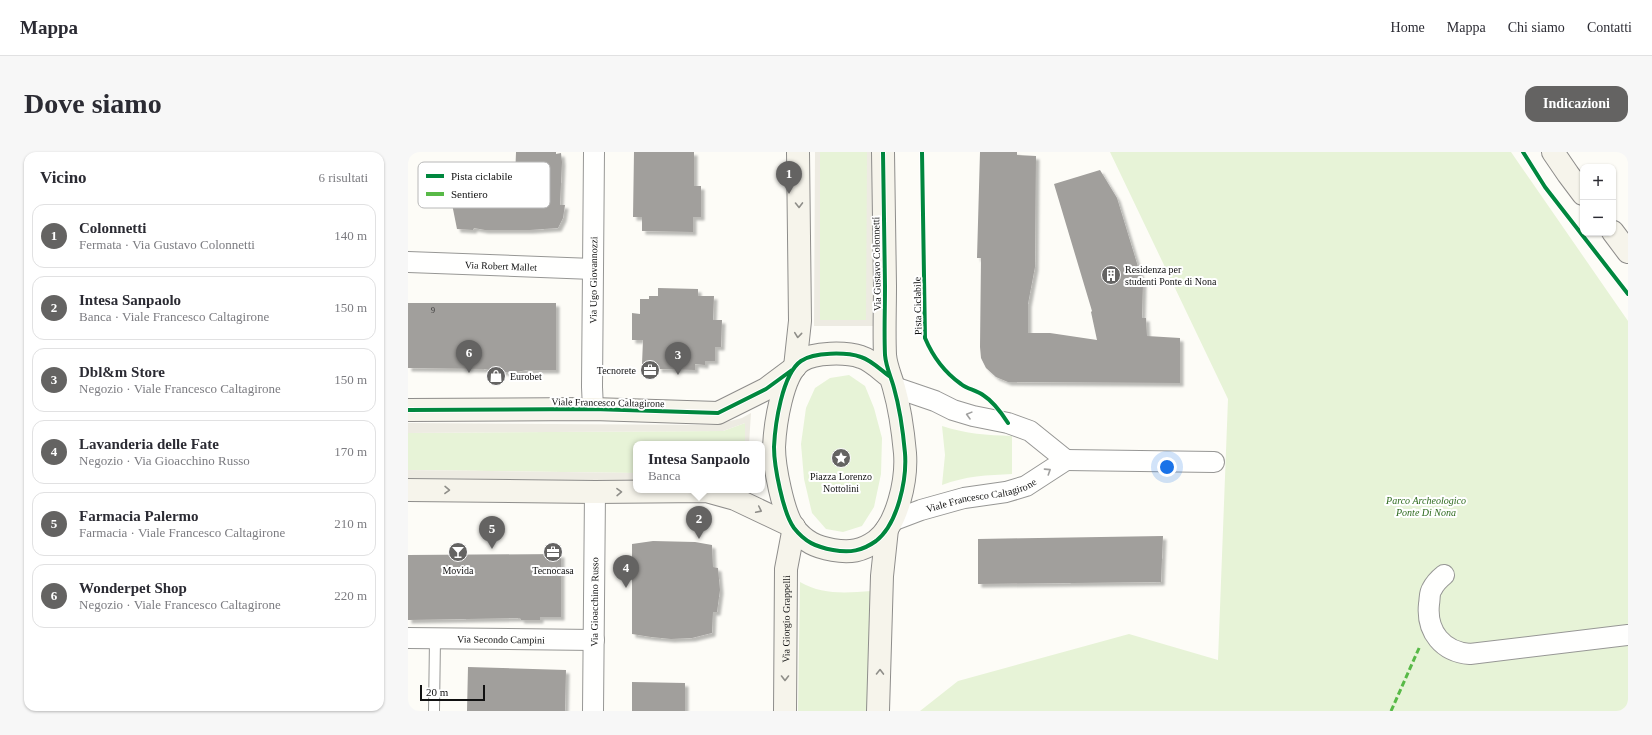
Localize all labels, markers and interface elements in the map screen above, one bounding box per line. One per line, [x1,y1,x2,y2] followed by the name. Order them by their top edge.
[20,17,78,38] text: Mappa
[1391,20,1425,35] text: Home
[1447,20,1486,35] text: Mappa
[1508,20,1565,35] text: Chi siamo
[1587,20,1632,35] text: Contatti
[1525,86,1628,122] button: Indicazioni
[24,88,162,119] text: Dove siamo
[776,161,802,194] pin: 1
[418,162,550,208] legend
[1580,164,1616,236] map controls
[1580,164,1616,200] button: +
[40,168,87,187] text: Vicino
[319,170,368,185] text: 6 risultati
[451,170,513,182] text: Pista ciclabile
[451,188,488,200] text: Sentiero
[1580,200,1616,236] button: −
[795,202,803,208] one-way arrow
[870,216,883,311] street label: Via Gustavo Colonnetti
[79,220,147,236] text: Colonnetti
[51,228,57,243] text: 1
[334,228,367,243] text: 140 m
[588,236,599,324] street label: Via Ugo Giovannozzi
[79,237,255,252] text: Fermata · Via Gustavo Colonnetti
[465,259,537,273] street label: Via Robert Mallet
[1100,264,1122,286] building icon: Residenza per studenti Ponte di Nona
[1125,264,1217,287] place label: Residenza per studenti Ponte di Nona
[911,276,924,335] street label: Pista Ciclabile
[79,292,181,308] text: Intesa Sanpaolo
[51,300,57,315] text: 2
[334,300,367,315] text: 150 m
[431,306,435,315] house number: 9
[79,309,269,324] text: Banca · Viale Francesco Caltagirone
[794,332,803,338] one-way arrow
[456,340,482,373] pin: 6
[665,342,691,375] pin: 3
[639,359,661,381] office icon: Tecnorete
[79,364,165,380] text: Dbl&m Store
[485,365,507,387] shop icon: Eurobet
[597,365,637,376] place label: Tecnorete
[510,371,542,382] place label: Eurobet
[51,372,57,387] text: 3
[334,372,367,387] text: 150 m
[79,381,281,396] text: Negozio · Viale Francesco Caltagirone
[551,396,665,409] street label: Viale Francesco Caltagirone
[966,411,973,420] one-way arrow
[79,436,219,452] text: Lavanderia delle Fate
[633,441,765,493] popup
[51,444,57,459] text: 4
[334,444,367,459] text: 170 m
[830,447,852,469] place icon: Piazza Lorenzo Nottolini
[648,451,750,467] text: Intesa Sanpaolo
[79,453,250,468] text: Negozio · Via Gioacchino Russo
[1157,457,1177,477] your location
[648,468,680,483] text: Banca
[1044,469,1051,476] one-way arrow
[810,471,872,494] place label: Piazza Lorenzo Nottolini
[925,476,1039,514] street label: Viale Francesco Caltagirone
[444,486,450,494] one-way arrow
[616,488,622,496] one-way arrow
[1385,495,1466,518] park label: Parco Archeologico Ponte Di Nona
[686,506,712,539] pin: 2
[755,506,762,513] one-way arrow
[79,508,199,524] text: Farmacia Palermo
[51,516,57,531] text: 5
[334,516,367,531] text: 210 m
[479,516,505,549] pin: 5
[79,525,285,540] text: Farmacia · Viale Francesco Caltagirone
[447,541,469,563] bar icon: Movida
[542,541,564,563] office icon: Tecnocasa
[613,555,639,588] pin: 4
[589,557,600,647] street label: Via Gioacchino Russo
[442,565,474,576] place label: Movida
[532,565,574,576] place label: Tecnocasa
[780,575,792,663] street label: Via Giorgio Grappelli
[79,580,187,596] text: Wonderpet Shop
[51,588,57,603] text: 6
[334,588,367,603] text: 220 m
[79,597,281,612] text: Negozio · Viale Francesco Caltagirone
[457,634,545,645] street label: Via Secondo Campini
[875,669,884,675] one-way arrow
[781,675,789,681] one-way arrow
[420,683,485,702] scale bar
[426,686,448,698] text: 20 m

